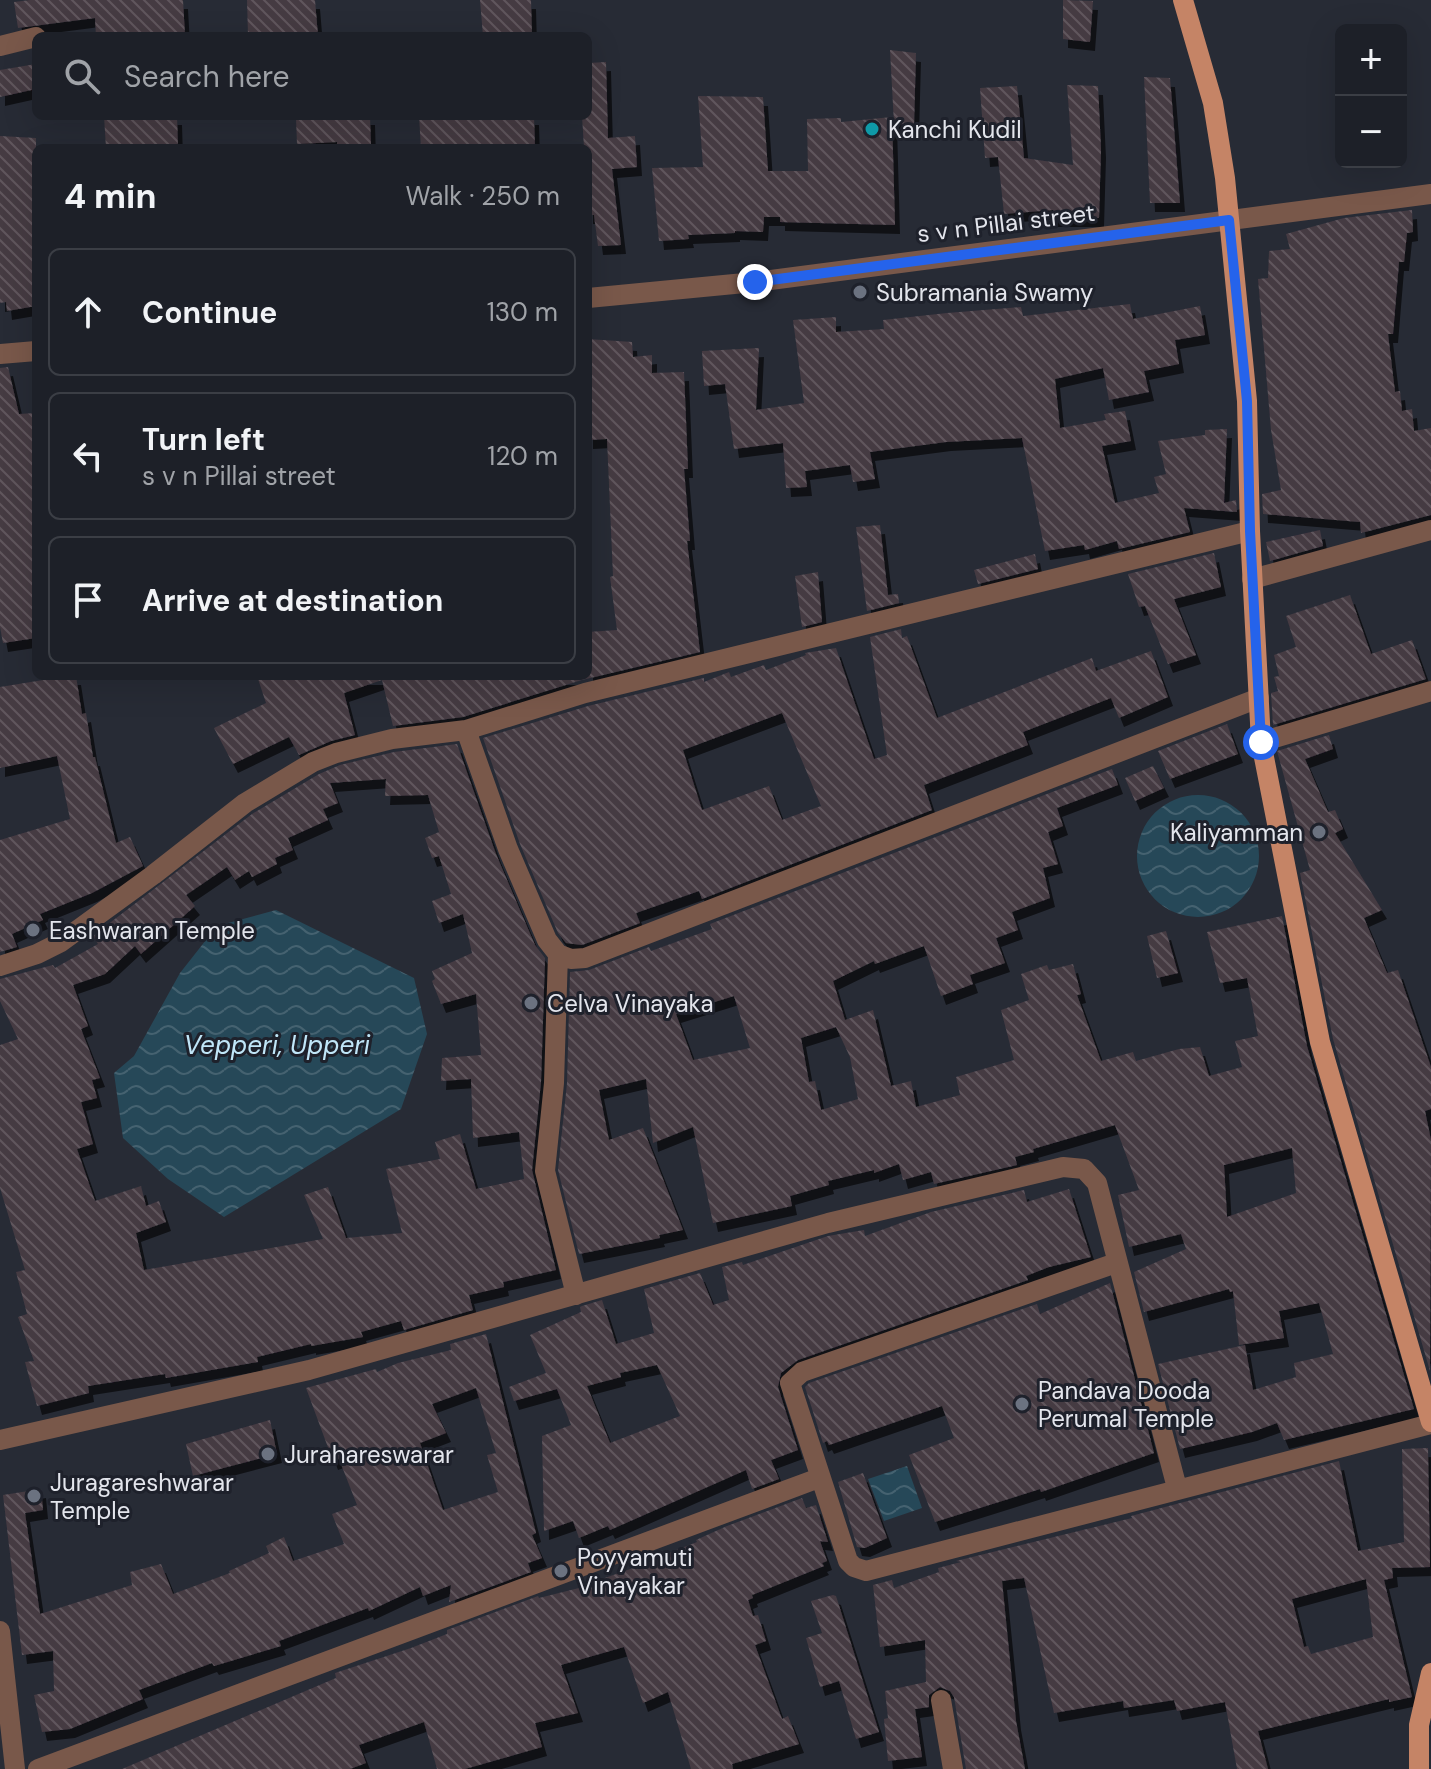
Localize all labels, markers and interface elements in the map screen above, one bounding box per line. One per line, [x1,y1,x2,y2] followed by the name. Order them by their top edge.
[1335,24,1407,168] map controls
[1335,24,1407,96] button: +
[32,32,592,120] search box
[60,54,104,98] icon: search
[124,57,290,96] text: Search here
[1335,96,1407,168] button: −
[888,114,1022,145] place label: Kanchi Kudil
[863,120,881,138] marker: Kanchi Kudil
[64,174,156,219] text: 4 min
[405,179,560,213] text: Walk · 250 m
[915,197,1097,249] street label: s v n Pillai street
[737,264,773,300] route end
[876,277,1093,308] place label: Subramania Swamy
[851,283,869,301] marker: Subramania Swamy
[66,290,110,334] icon: ahead
[142,293,277,332] text: Continue
[487,295,558,329] text: 130 m
[142,420,265,459] text: Turn left
[66,434,110,478] icon: left
[487,439,558,473] text: 120 m
[142,459,336,493] text: s v n Pillai street
[66,578,110,622] icon: arrive
[142,581,443,620] text: Arrive at destination
[1243,724,1279,760] route start
[1170,817,1303,848] place label: Kaliyamman
[1310,823,1328,841] marker: Kaliyamman
[49,915,255,946] place label: Eashwaran Temple
[24,921,42,939] marker: Eashwaran Temple
[547,988,714,1019] place label: Celva Vinayaka
[522,994,540,1012] marker: Celva Vinayaka
[184,1028,371,1062] water label: Vepperi, Upperi
[1038,1375,1214,1434] place label: Pandava Dooda Perumal Temple
[1013,1395,1031,1413] marker: Pandava Dooda Perumal Temple
[284,1439,454,1470] place label: Jurahareswarar
[259,1445,277,1463] marker: Jurahareswarar
[50,1467,234,1526] place label: Juragareshwarar Temple
[25,1487,43,1505] marker: Juragareshwarar Temple
[577,1542,693,1601] place label: Poyyamuti Vinayakar
[552,1562,570,1580] marker: Poyyamuti Vinayakar

